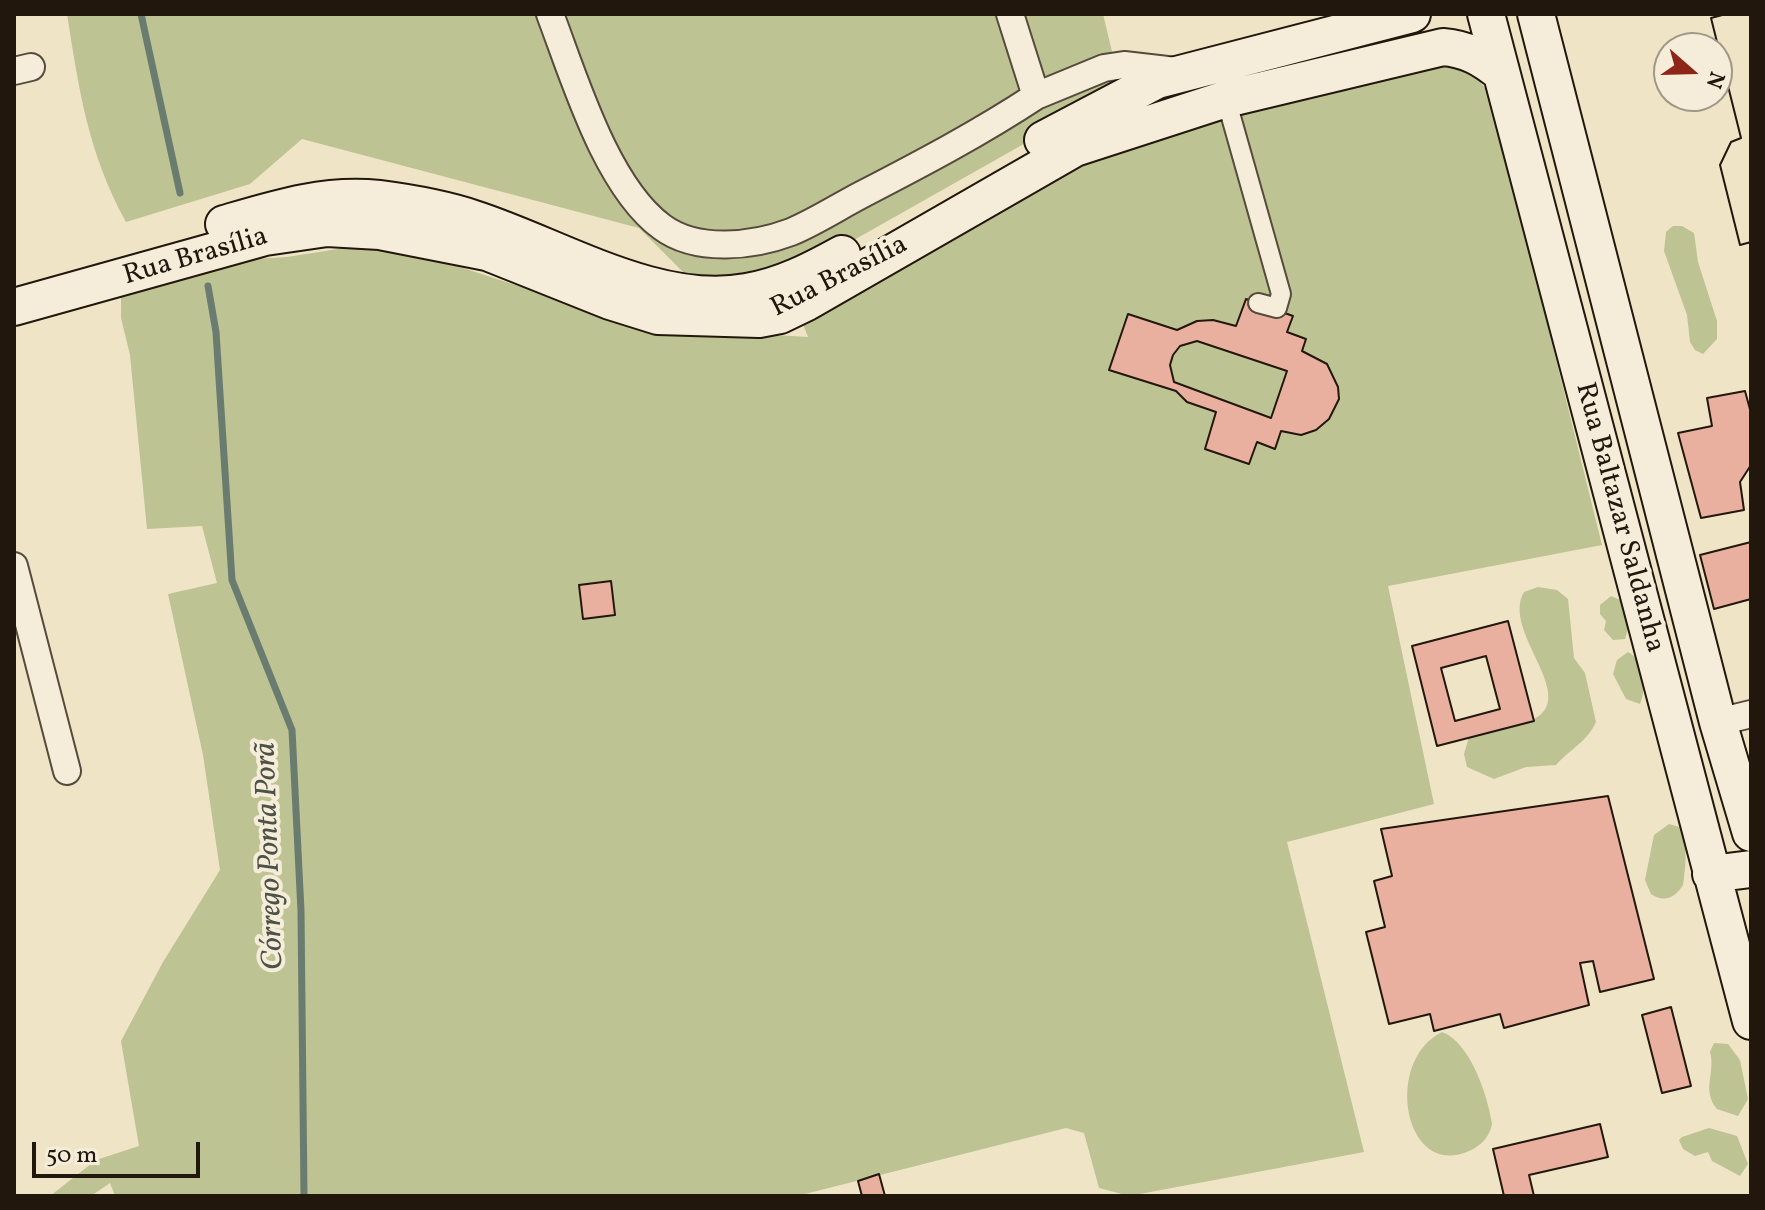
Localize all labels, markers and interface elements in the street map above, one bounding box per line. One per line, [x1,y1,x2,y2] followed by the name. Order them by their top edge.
[1653,32,1733,112] north arrow
[1697,67,1731,92] text: N
[120,221,272,295] street label: Rua Brasília
[766,229,914,327] street label: Rua Brasília
[1566,379,1670,657] street label: Rua Baltazar Saldanha
[250,741,294,971] water label: Córrego Ponta Porã
[36,1126,204,1176] scale bar
[46,1139,98,1173] text: 50 m

